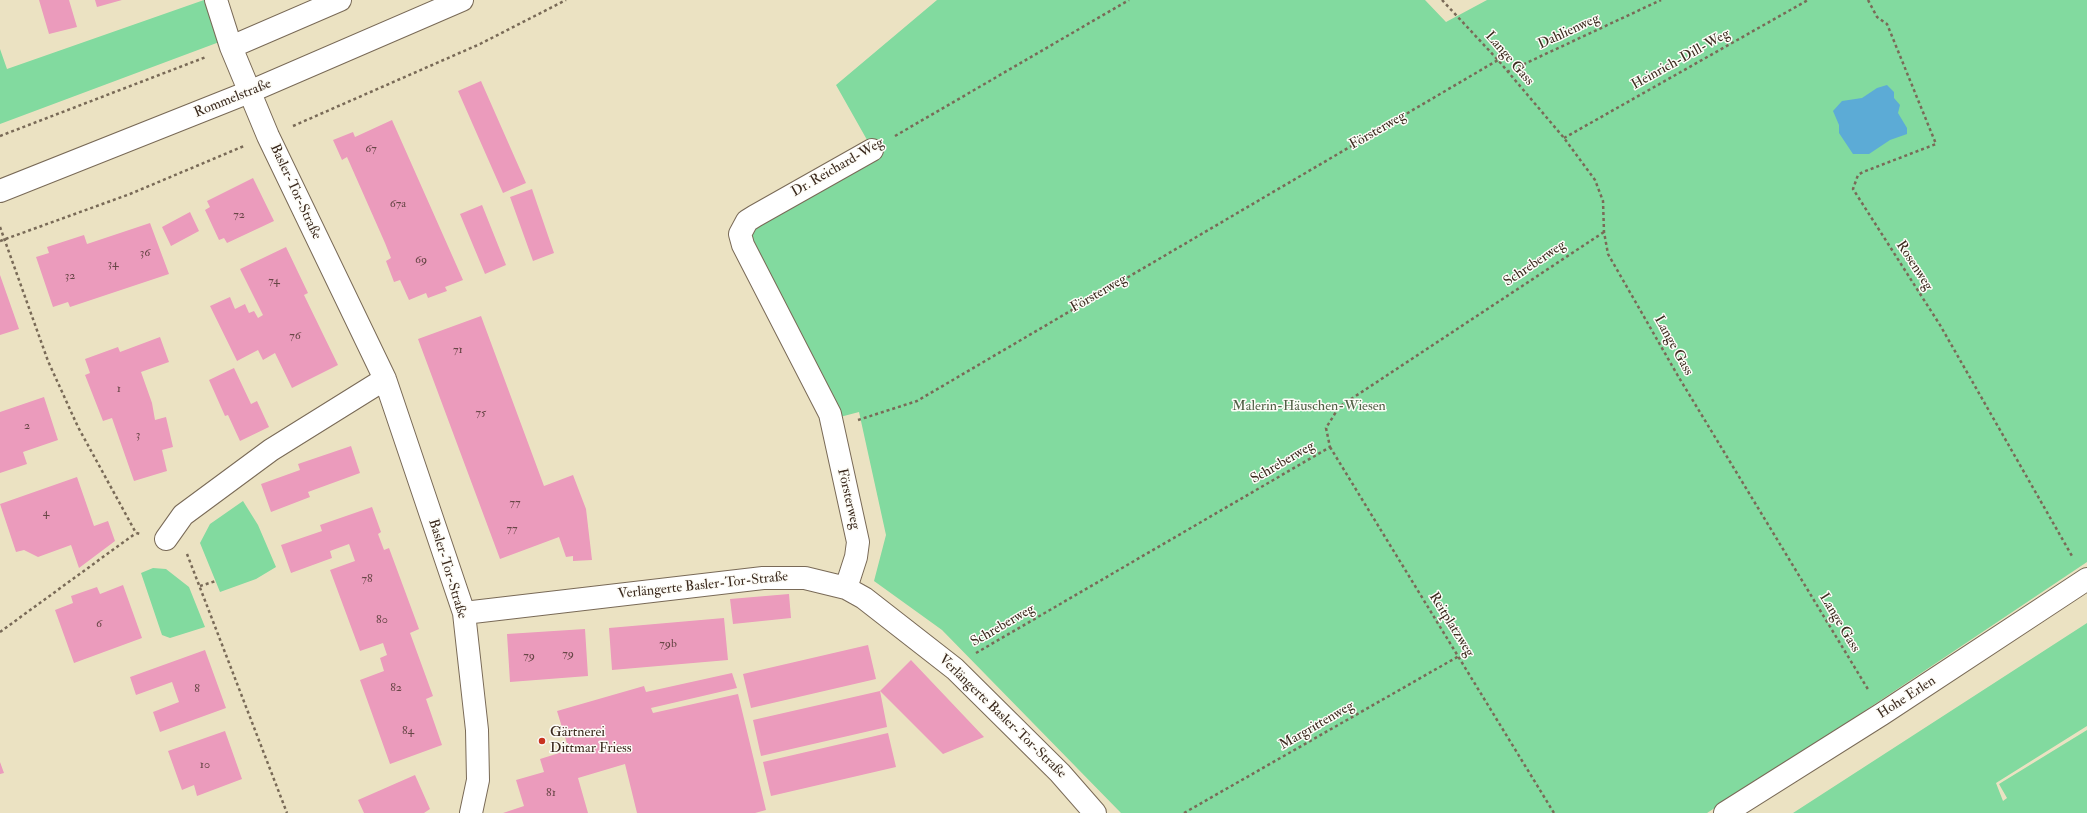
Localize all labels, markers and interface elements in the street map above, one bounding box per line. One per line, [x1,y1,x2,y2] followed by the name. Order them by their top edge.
[1536,10,1602,54] street label: Dahlienweg
[1629,26,1733,94] street label: Heinrich-Dill-Weg
[1481,29,1537,89] street label: Lange Gass
[192,76,274,122] street label: Rommelstraße
[1347,108,1409,154] street label: Försterweg
[789,135,887,201] street label: Dr. Reichard-Weg
[266,142,324,242] street label: Basler-Tor-Straße
[365,142,377,156] house number: 67
[390,197,406,211] house number: 67a
[233,208,245,222] house number: 72
[1501,237,1569,291] street label: Schreberweg
[1892,238,1936,294] street label: Rosenweg
[140,246,150,260] house number: 36
[415,253,427,267] house number: 69
[107,257,119,271] house number: 34
[65,269,75,283] house number: 32
[1068,271,1130,317] street label: Försterweg
[268,274,280,288] house number: 74
[1650,313,1696,379] street label: Lange Gass
[289,329,301,343] house number: 76
[453,343,463,357] house number: 71
[117,382,121,396] house number: 1
[1232,399,1386,415] park label: Malerin-Häuschen-Wiesen
[476,406,486,420] house number: 75
[24,419,30,433] house number: 2
[136,428,140,442] house number: 3
[1248,438,1318,488] street label: Schreberweg
[833,467,863,531] street label: Försterweg
[509,496,521,510] house number: 77
[43,506,49,520] house number: 4
[424,517,470,621] street label: Basler-Tor-Straße
[506,522,518,536] house number: 77
[617,569,789,603] street label: Verlängerte Basler-Tor-Straße
[361,572,373,586] house number: 78
[1425,590,1477,660] street label: Reitplatzweg
[1815,590,1863,656] street label: Lange Gass
[968,601,1038,651] street label: Schreberweg
[376,613,388,627] house number: 80
[96,617,102,631] house number: 6
[659,637,677,651] house number: 79b
[562,647,574,661] house number: 79
[523,649,535,663] house number: 79
[935,652,1069,782] street label: Verlängerte Basler-Tor-Straße
[1875,673,1939,723] street label: Hohe Erlen
[390,681,402,695] house number: 82
[194,682,200,696] house number: 8
[1277,698,1357,754] street label: Margrittenweg
[402,724,414,738] house number: 84
[550,725,632,758] place label: Gärtnerei Dittmar Friess
[537,736,547,746] marker: Gärtnerei Dittmar Friess
[200,758,210,772] house number: 10
[546,786,556,800] house number: 81

